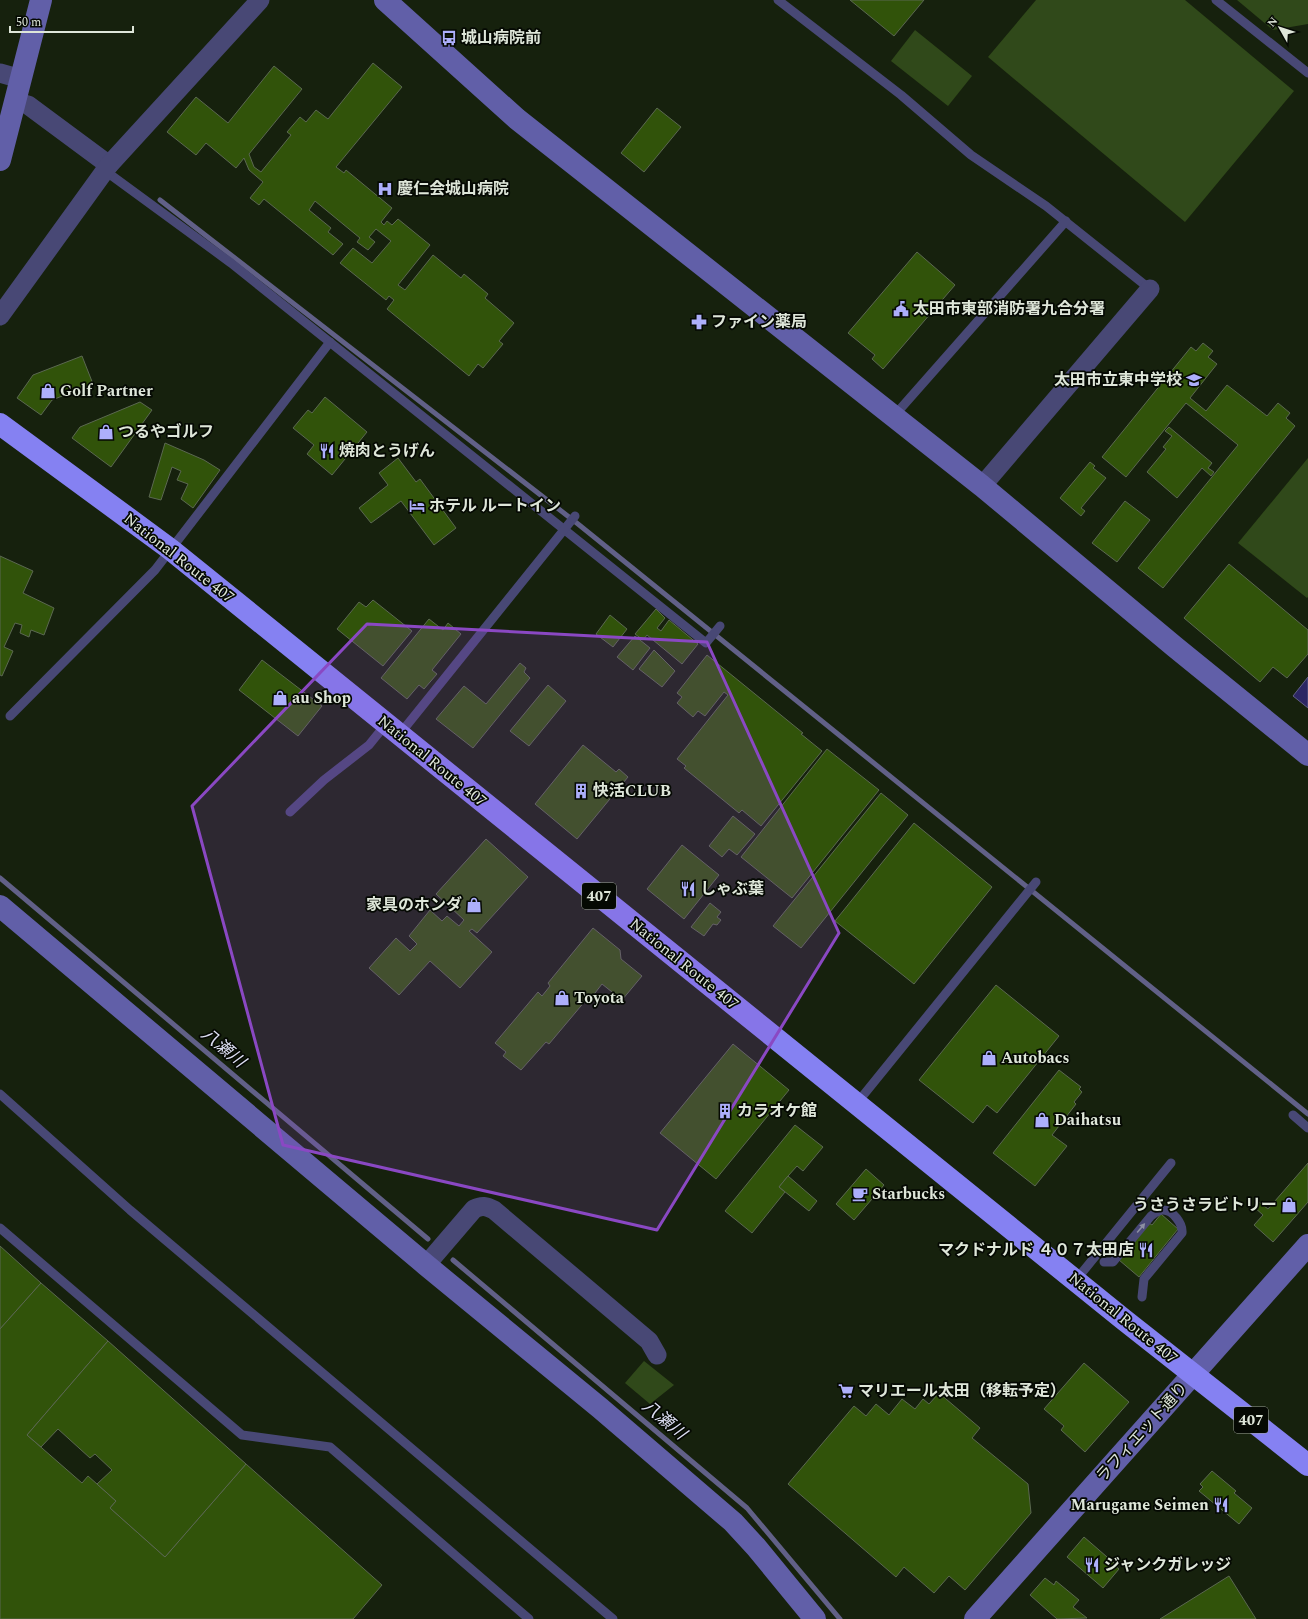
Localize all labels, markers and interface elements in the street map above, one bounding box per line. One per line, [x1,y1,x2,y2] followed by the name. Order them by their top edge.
[10,8,133,34] scale bar
[1260,8,1300,48] north arrow
[16,13,41,32] text: 50 m
[1263,13,1282,31] text: N
[461,26,541,50] place label: 城山病院前
[440,29,458,47] bus stop icon: 城山病院前
[397,177,509,201] place label: 慶仁会城山病院
[376,180,394,198] hospital icon: 慶仁会城山病院
[913,297,1105,321] place label: 太田市東部消防署九合分署
[892,300,910,318] public building icon: 太田市東部消防署九合分署
[711,310,807,334] place label: ファイン薬局
[690,313,708,331] pharmacy icon: ファイン薬局
[1054,368,1182,392] place label: 太田市立東中学校
[1185,371,1203,389] school or university icon: 太田市立東中学校
[60,379,153,403] place label: Golf Partner
[39,382,57,400] shop icon: Golf Partner
[118,420,214,444] place label: つるやゴルフ
[97,423,115,441] shop icon: つるやゴルフ
[339,439,435,463] place label: 焼肉とうげん
[318,442,336,460] restaurant icon: 焼肉とうげん
[429,494,561,518] place label: ホテル ルートイン
[408,497,426,515] hotel icon: ホテル ルートイン
[118,507,240,609] street label: National Route 407
[292,686,351,710] place label: au Shop
[271,689,289,707] shop icon: au Shop
[372,709,492,813] street label: National Route 407
[593,779,671,803] place label: 快活CLUB
[572,782,590,800] building icon: 快活CLUB
[700,877,764,901] place label: しゃぶ葉
[679,880,697,898] restaurant icon: しゃぶ葉
[582,883,616,909] road number: 407
[366,893,462,917] place label: 家具のホンダ
[465,896,483,914] shop icon: 家具のホンダ
[624,912,744,1016] street label: National Route 407
[574,986,625,1010] place label: Toyota
[553,989,571,1007] shop icon: Toyota
[195,1022,252,1076] water label: 八瀬川
[1001,1046,1070,1070] place label: Autobacs
[980,1049,998,1067] shop icon: Autobacs
[737,1099,817,1123] place label: カラオケ館
[716,1102,734,1120] building icon: カラオケ館
[1054,1108,1122,1132] place label: Daihatsu
[1033,1111,1051,1129] shop icon: Daihatsu
[872,1182,945,1206] place label: Starbucks
[851,1185,869,1203] cafe icon: Starbucks
[1133,1193,1277,1217] place label: うさうさラビトリー
[1280,1196,1298,1214] shop icon: うさうさラビトリー
[1137,1222,1146,1233] one-way arrow
[938,1238,1134,1262] place label: マクドナルド ４０７太田店
[1137,1241,1155,1259] restaurant icon: マクドナルド ４０７太田店
[1063,1266,1183,1370] street label: National Route 407
[1090,1377,1194,1487] street label: ラフィエット通り
[858,1379,1066,1403] place label: マリエール太田（移転予定）
[837,1382,855,1400] supermarket icon: マリエール太田（移転予定）
[636,1394,693,1448] water label: 八瀬川
[1234,1407,1268,1433] road number: 407
[1071,1493,1209,1517] place label: Marugame Seimen
[1212,1496,1230,1514] restaurant icon: Marugame Seimen
[1104,1553,1231,1577] place label: ジャンクガレッジ
[1083,1556,1101,1574] restaurant icon: ジャンクガレッジ

